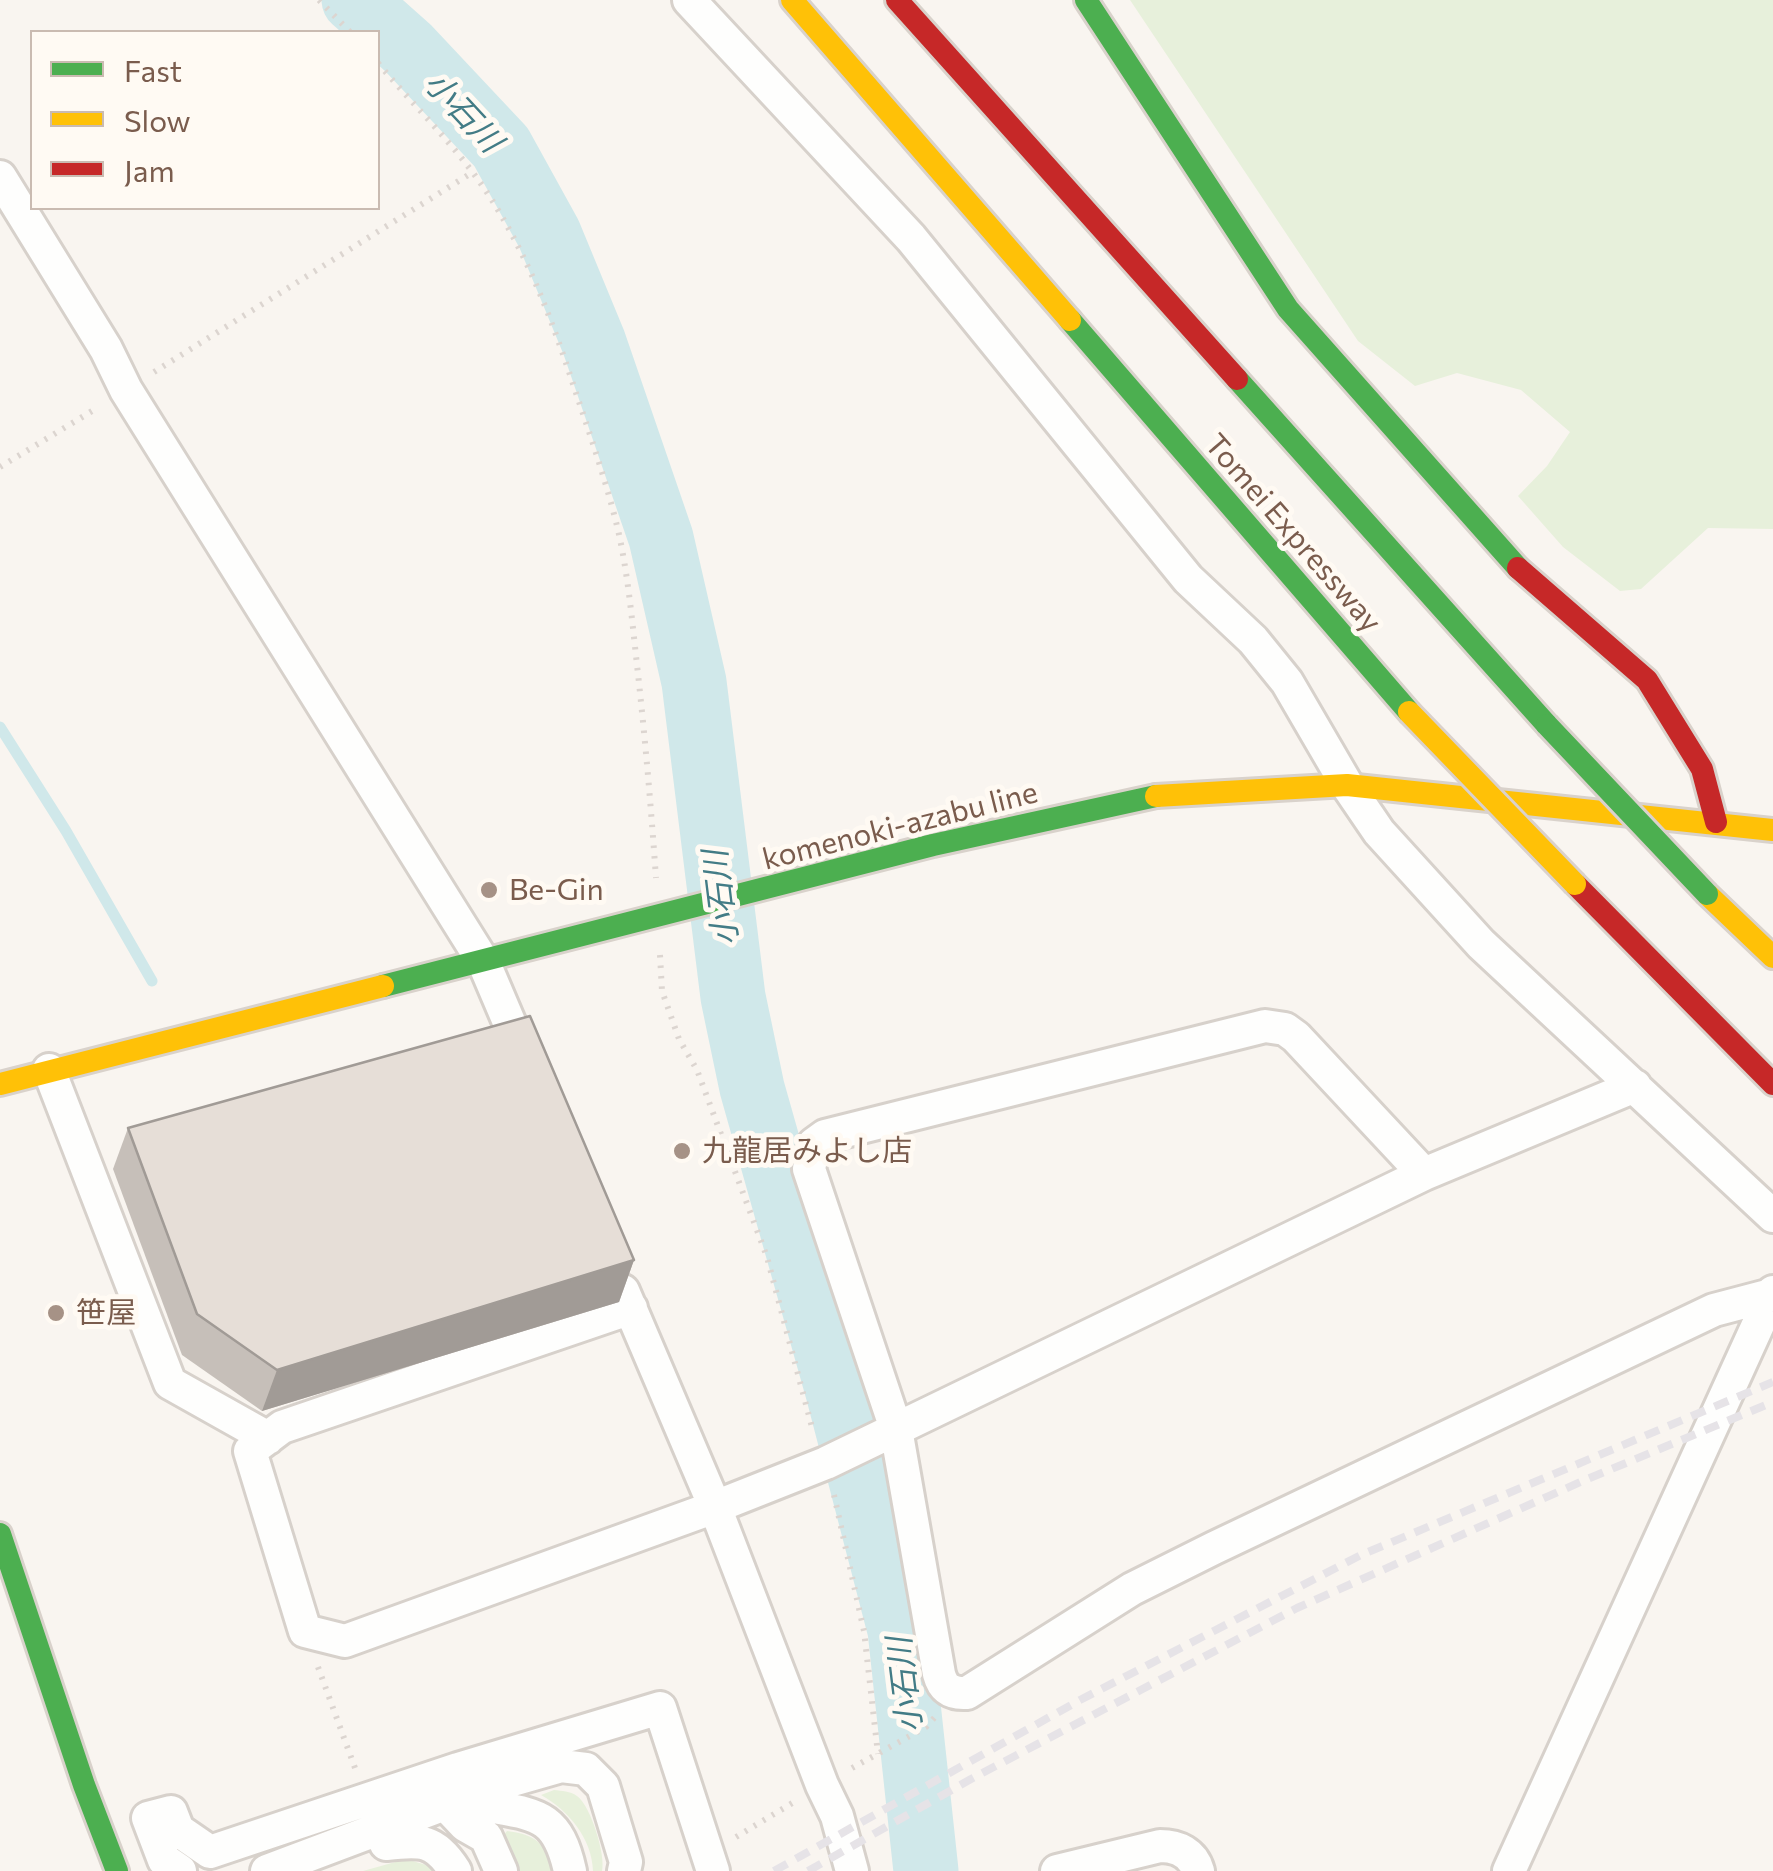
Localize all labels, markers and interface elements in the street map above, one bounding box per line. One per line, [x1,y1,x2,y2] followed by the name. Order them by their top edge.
[30,30,380,210] legend
[124,51,182,88] text: Fast
[416,64,510,160] water label: 小石川
[124,101,191,138] text: Slow
[124,151,175,188] text: Jam
[1197,427,1389,639] street label: Tomei Expressway
[759,774,1041,878] street label: komenoki-azabu line
[696,848,746,948] water label: 小石川
[509,872,604,908] place label: Be-Gin
[478,879,500,901] marker: Be-Gin
[702,1133,912,1169] place label: 九龍居みよし店
[671,1140,693,1162] marker: 九龍居みよし店
[76,1295,136,1331] place label: 笹屋
[45,1302,67,1324] marker: 笹屋
[880,1635,930,1735] water label: 小石川

